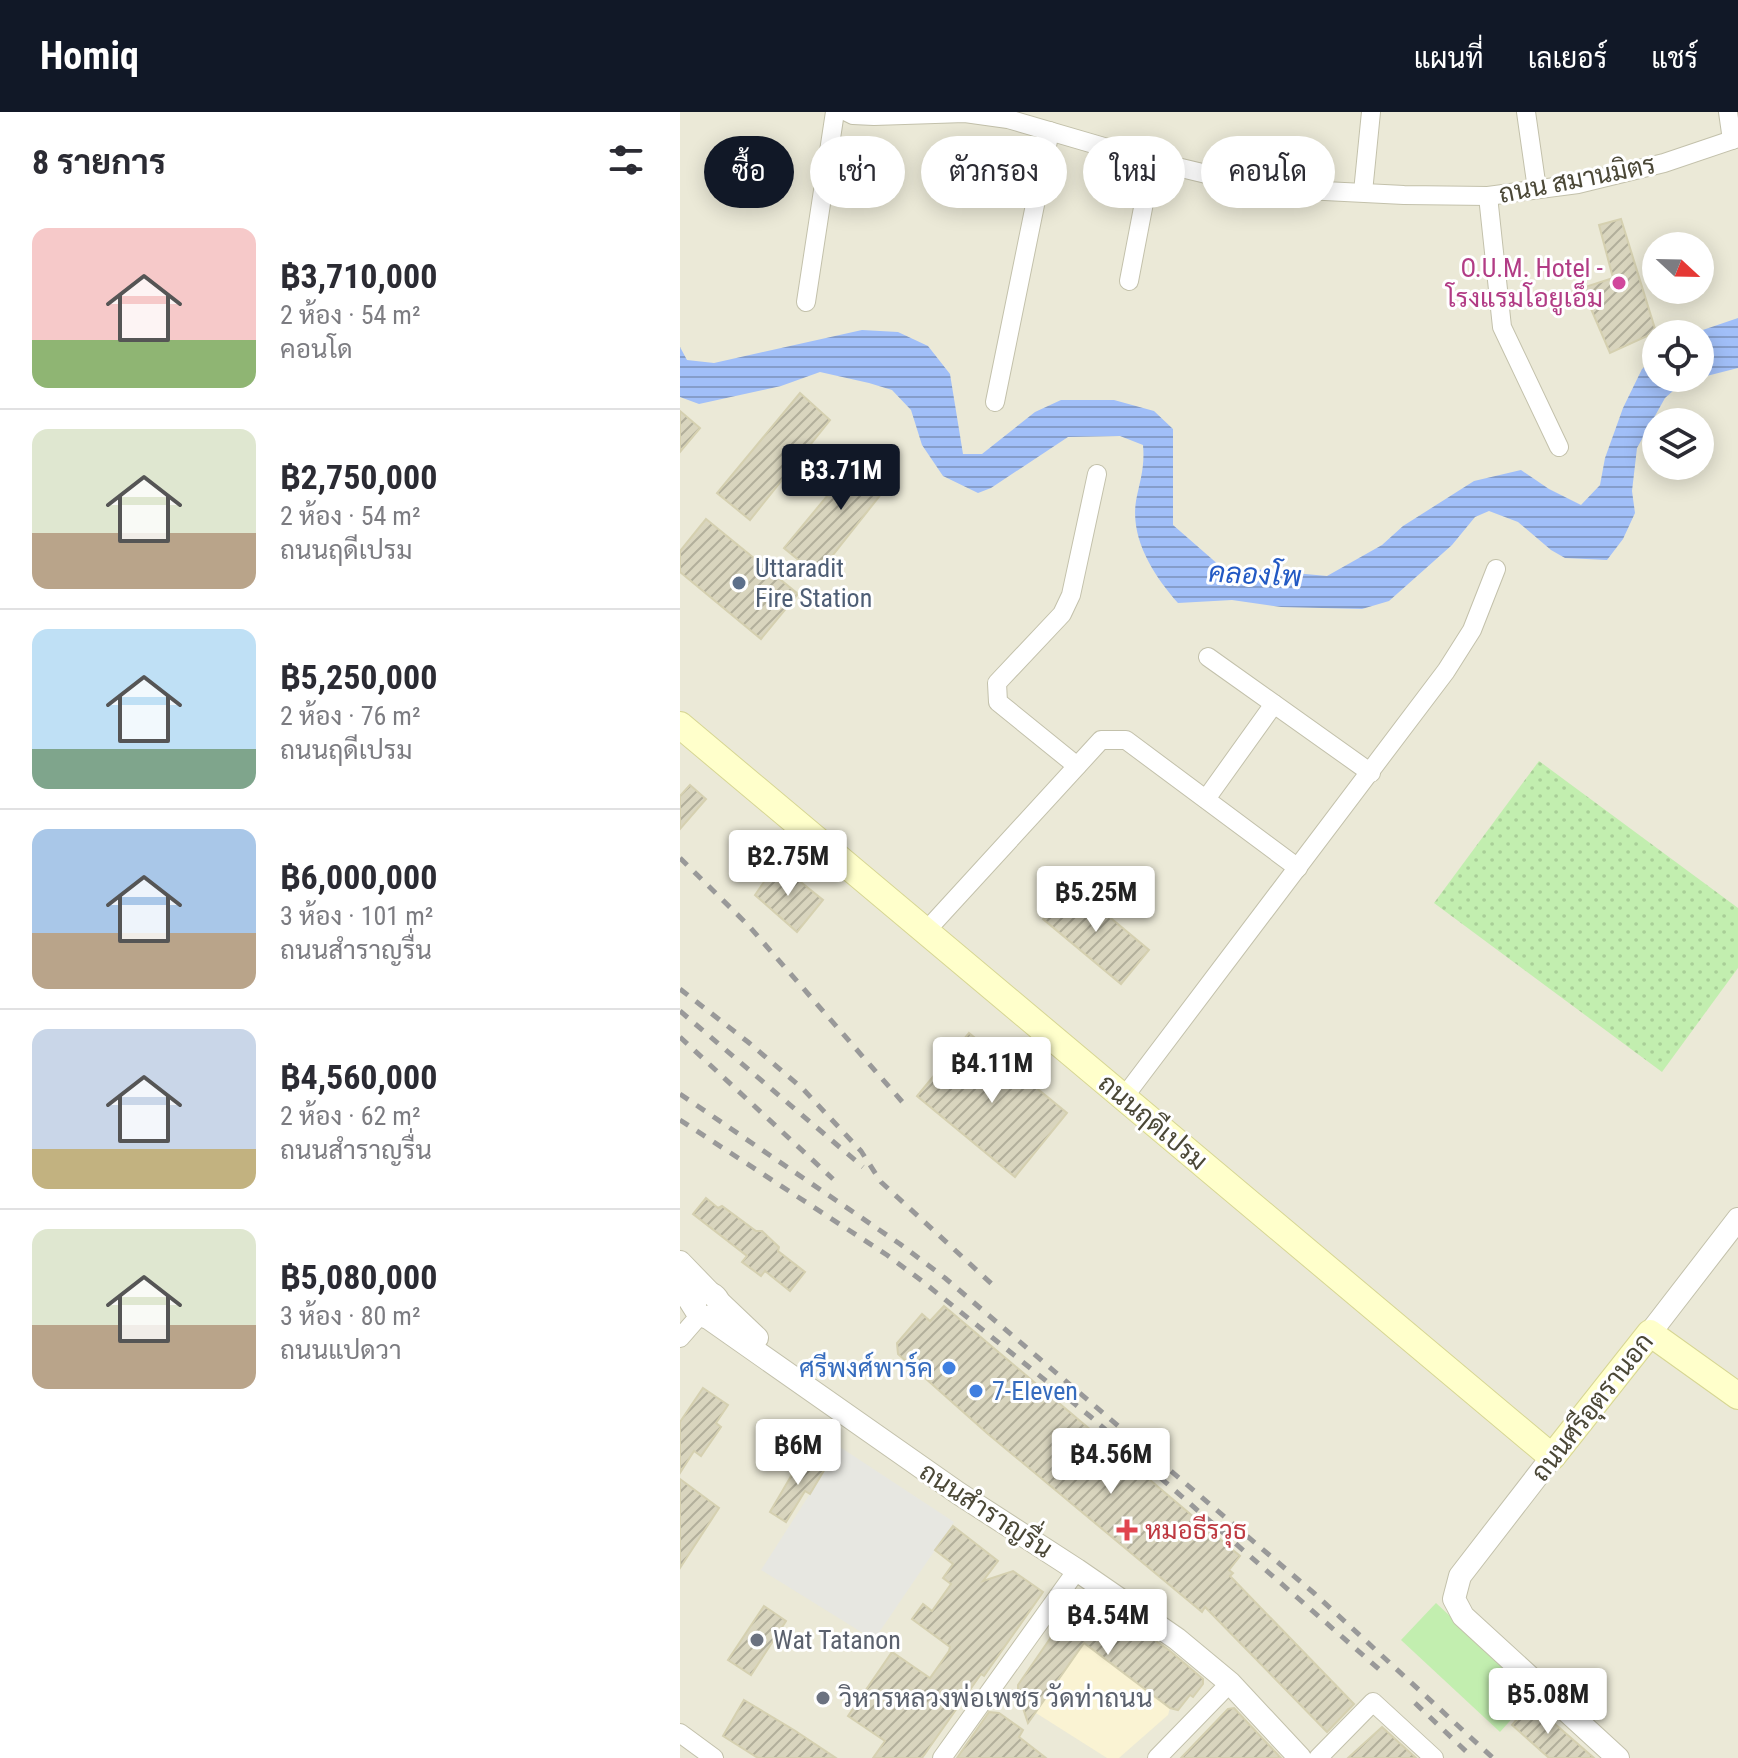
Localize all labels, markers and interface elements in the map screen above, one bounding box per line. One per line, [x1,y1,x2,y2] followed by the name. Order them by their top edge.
[40,34,139,78] text: Homiq
[1414,42,1484,75] text: แผนที่
[1528,42,1607,75] text: เลเยอร์
[1651,42,1698,75] text: แชร์
[704,136,794,208] chip: ซื้อ
[810,136,905,208] chip: เช่า
[921,136,1067,208] chip: ตัวกรอง
[1083,136,1185,208] chip: ใหม่
[1201,136,1335,208] chip: คอนโด
[604,138,648,182] icon: filters
[32,142,166,182] text: 8 รายการ
[1496,149,1658,209] street label: ถนน สมานมิตร
[1642,232,1714,304] north arrow
[1642,232,1714,480] map controls
[1444,253,1603,316] place label: O.U.M. Hotel - โรงแรมโอยูเอ็ม
[280,256,437,296] text: ฿3,710,000
[96,260,192,356] icon: home
[1610,274,1628,292] marker: O.U.M. Hotel - โรงแรมโอยูเอ็ม
[280,300,420,330] text: 2 ห้อง · 54 m²
[1642,320,1714,392] button: locate
[280,334,353,364] text: คอนโด
[1642,408,1714,480] button: layers
[776,444,906,512] pin: ฿3.71M
[800,455,882,485] text: ฿3.71M
[280,457,437,497] text: ฿2,750,000
[96,461,192,557] icon: home
[280,501,420,531] text: 2 ห้อง · 54 m²
[280,535,412,565] text: ถนนฤดีเปรม
[755,553,872,613] place label: Uttaradit Fire Station
[1208,553,1302,593] water label: คลองโพ
[730,574,748,592] marker: Uttaradit Fire Station
[280,657,437,697] text: ฿5,250,000
[96,661,192,757] icon: home
[280,701,420,731] text: 2 ห้อง · 76 m²
[280,735,412,765] text: ถนนฤดีเปรม
[723,830,853,898] pin: ฿2.75M
[747,841,829,871] text: ฿2.75M
[280,857,437,897] text: ฿6,000,000
[96,861,192,957] icon: home
[1031,866,1161,934] pin: ฿5.25M
[1055,877,1137,907] text: ฿5.25M
[280,901,433,931] text: 3 ห้อง · 101 m²
[280,935,432,965] text: ถนนสำราญรื่น
[927,1037,1057,1105] pin: ฿4.11M
[951,1048,1033,1078] text: ฿4.11M
[280,1057,437,1097] text: ฿4,560,000
[96,1061,192,1157] icon: home
[1092,1067,1214,1177] street label: ถนนฤดีเปรม
[280,1101,420,1131] text: 2 ห้อง · 62 m²
[280,1135,432,1165] text: ถนนสำราญรื่น
[280,1257,437,1297] text: ฿5,080,000
[96,1261,192,1357] icon: home
[280,1301,420,1331] text: 3 ห้อง · 80 m²
[1524,1326,1661,1489] street label: ถนนศรีอุตรานอก
[280,1335,402,1365] text: ถนนแปดวา
[799,1351,933,1383] place label: ศรีพงศ์พาร์ค
[940,1359,958,1377] marker: ศรีพงศ์พาร์ค
[992,1376,1078,1406] place label: 7-Eleven
[967,1382,985,1400] marker: 7-Eleven
[759,1419,837,1487] pin: ฿6M
[1046,1428,1176,1496] pin: ฿4.56M
[774,1430,822,1460] text: ฿6M
[1070,1439,1152,1469] text: ฿4.56M
[914,1450,1062,1565] street label: ถนนสำราญรื่น
[1145,1514,1247,1548] place label: หมอธีรวุธ
[1116,1519,1138,1541] marker: หมอธีรวุธ
[1043,1589,1173,1657] pin: ฿4.54M
[1067,1600,1149,1630] text: ฿4.54M
[773,1625,901,1655] place label: Wat Tatanon
[748,1631,766,1649] marker: Wat Tatanon
[1483,1668,1613,1736] pin: ฿5.08M
[1507,1679,1589,1709] text: ฿5.08M
[838,1682,1152,1713] place label: วิหารหลวงพ่อเพชร วัดท่าถนน
[814,1689,832,1707] marker: วิหารหลวงพ่อเพชร วัดท่าถนน

